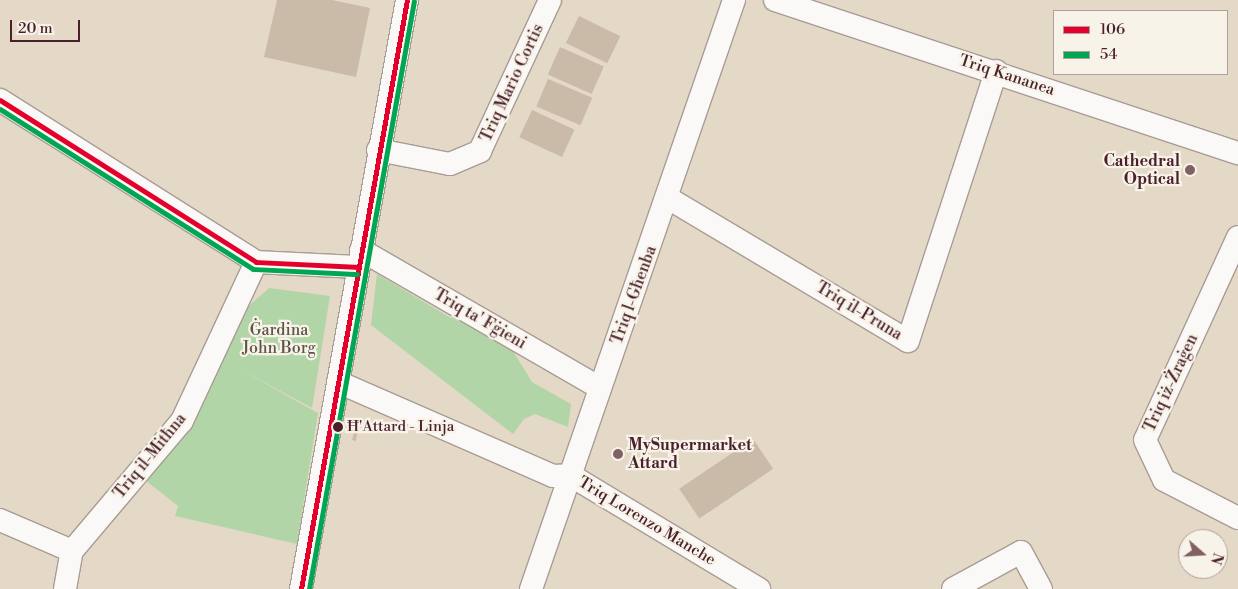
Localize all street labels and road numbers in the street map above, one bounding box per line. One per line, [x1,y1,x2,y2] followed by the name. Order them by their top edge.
[476,21,548,145] street label: Triq Mario Cortis
[957,51,1057,99] street label: Triq Kananea
[607,243,661,347] street label: Triq l-Għenba
[812,278,906,344] street label: Triq il-Pruna
[430,285,530,353] street label: Triq ta' Fġieni
[1140,331,1202,435] street label: Triq iż-Żraġen
[110,410,190,502] street label: Triq il-Mitħna
[575,472,719,570] street label: Triq Lorenzo Manche

